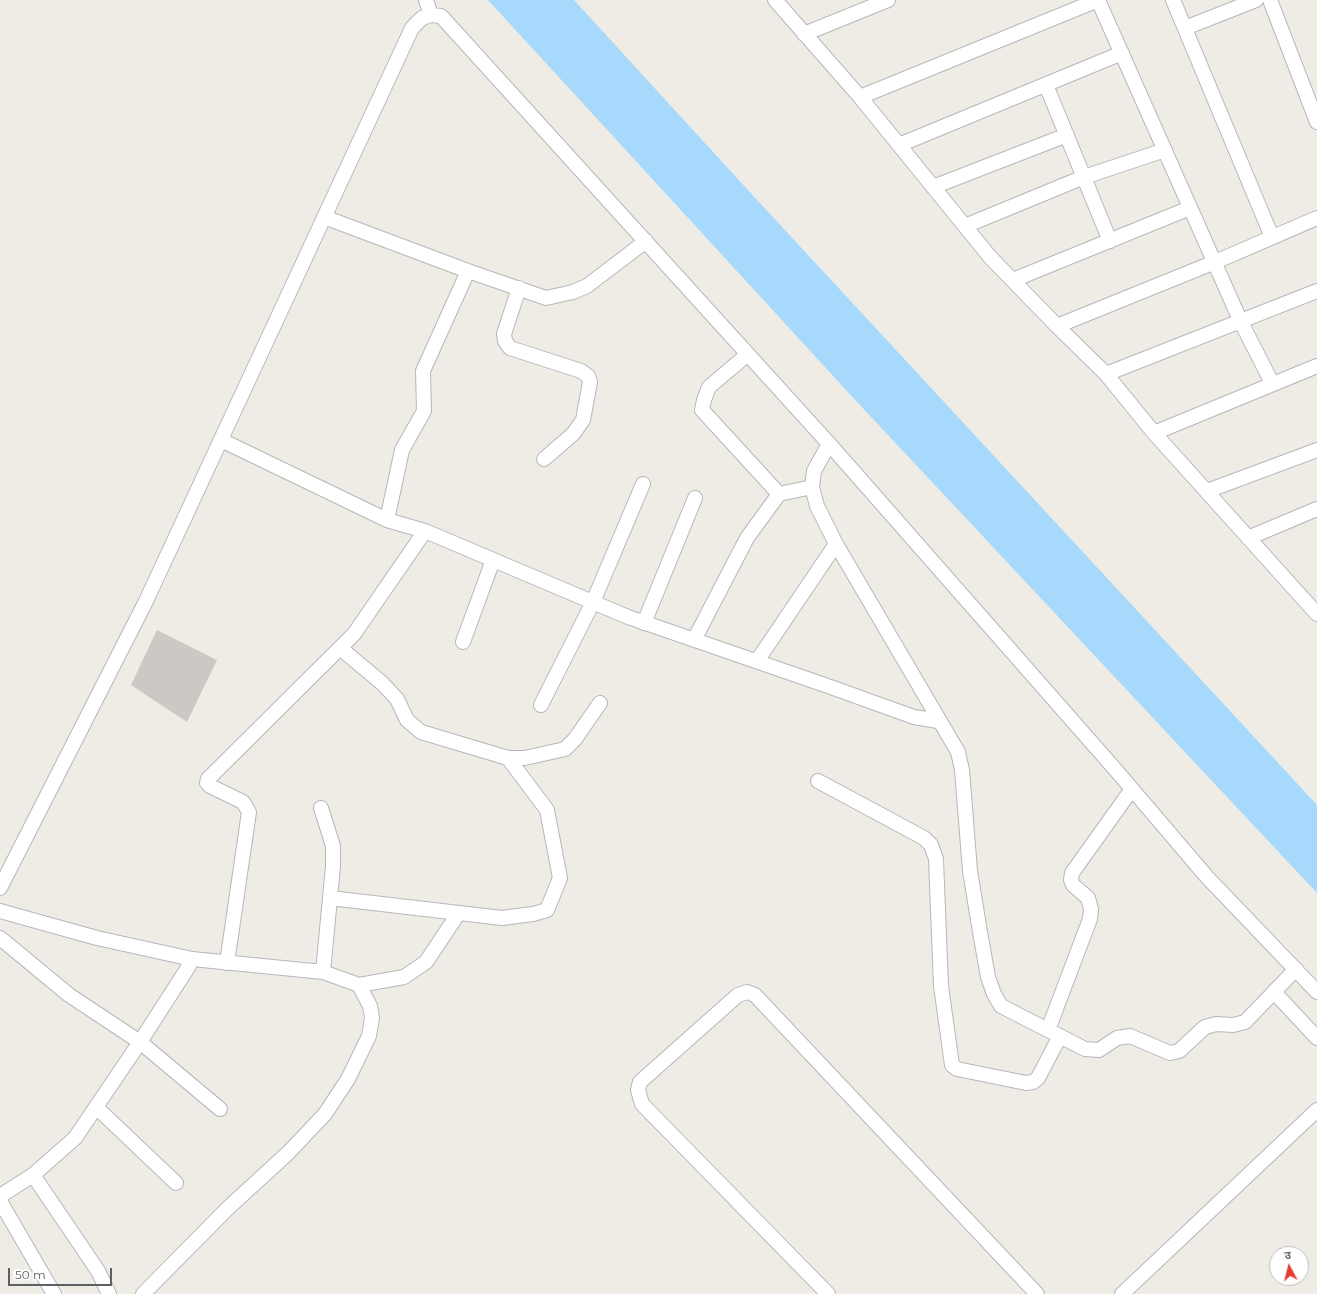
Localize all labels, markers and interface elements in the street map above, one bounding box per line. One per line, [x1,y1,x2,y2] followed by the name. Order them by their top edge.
[1269,1246,1309,1286] north arrow
[1284,1248,1292,1262] text: उ
[10,1260,114,1286] scale bar
[15,1267,46,1282] text: 50 m

